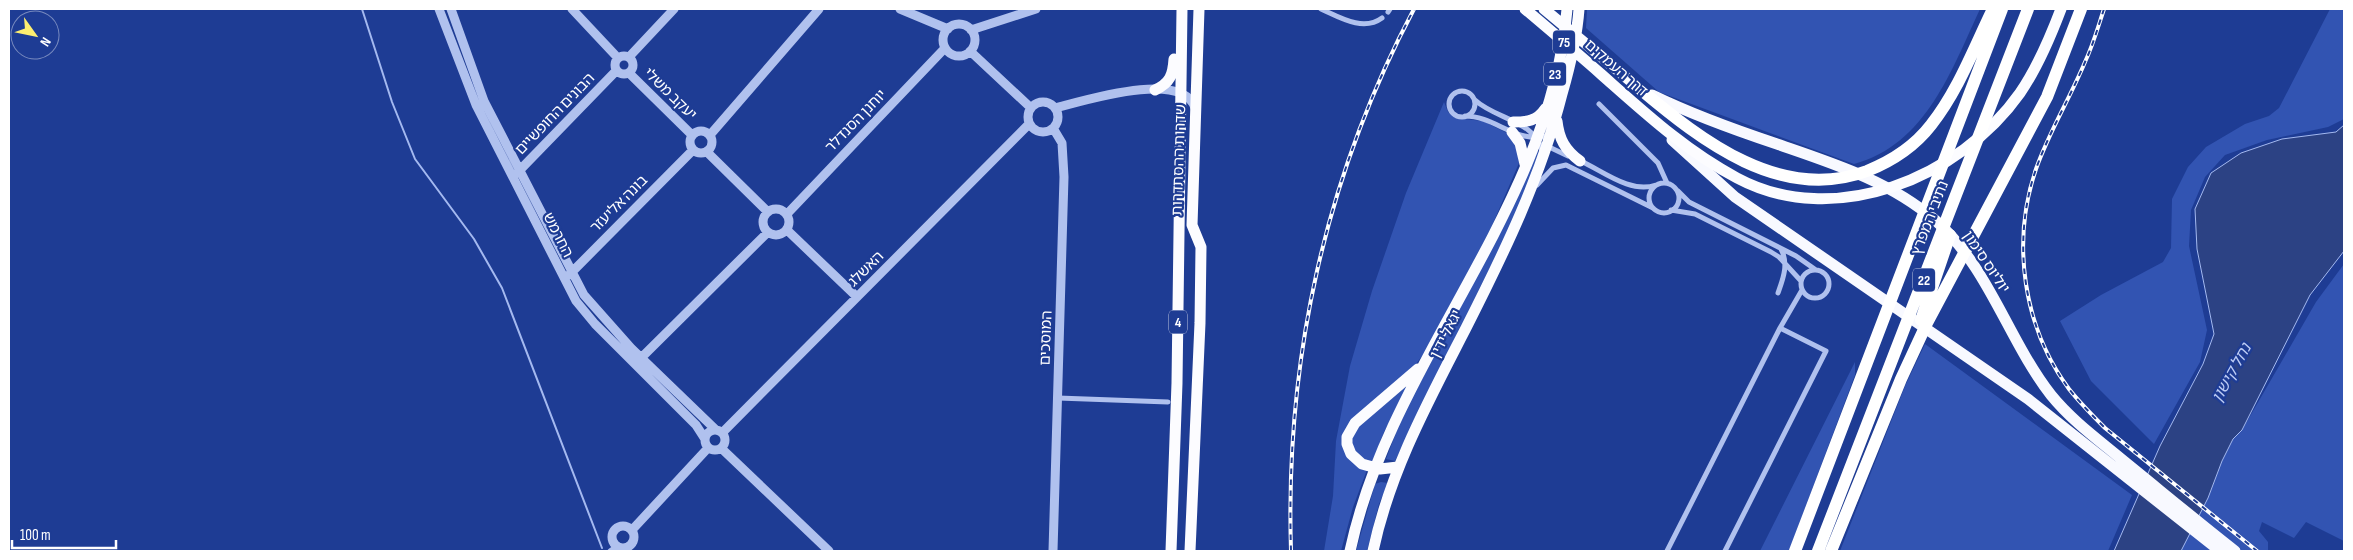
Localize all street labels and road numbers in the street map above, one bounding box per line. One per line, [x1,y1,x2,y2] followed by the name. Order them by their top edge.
[1553,31,1575,54] road number: 75
[1580,35,1652,101] street label: דרך העמקים
[1544,62,1566,86] road number: 23
[639,64,701,124] street label: יעקב משלי
[511,69,599,159] street label: הבונים החופשיים
[821,85,891,157] street label: יוחנן הסנדלר
[1168,104,1190,216] street label: שדרות ההסתדרות
[586,171,652,237] street label: בונה אליעזר
[1907,178,1953,258] street label: נתיבי המפרץ
[539,209,577,261] street label: החרמש
[1958,227,2014,297] street label: יוליוס סימון
[844,247,888,291] street label: האשלג
[1913,268,1935,292] road number: 22
[1426,307,1466,361] street label: יגאל ידין
[1036,310,1056,366] street label: המוסכים
[1169,311,1187,334] road number: 4

